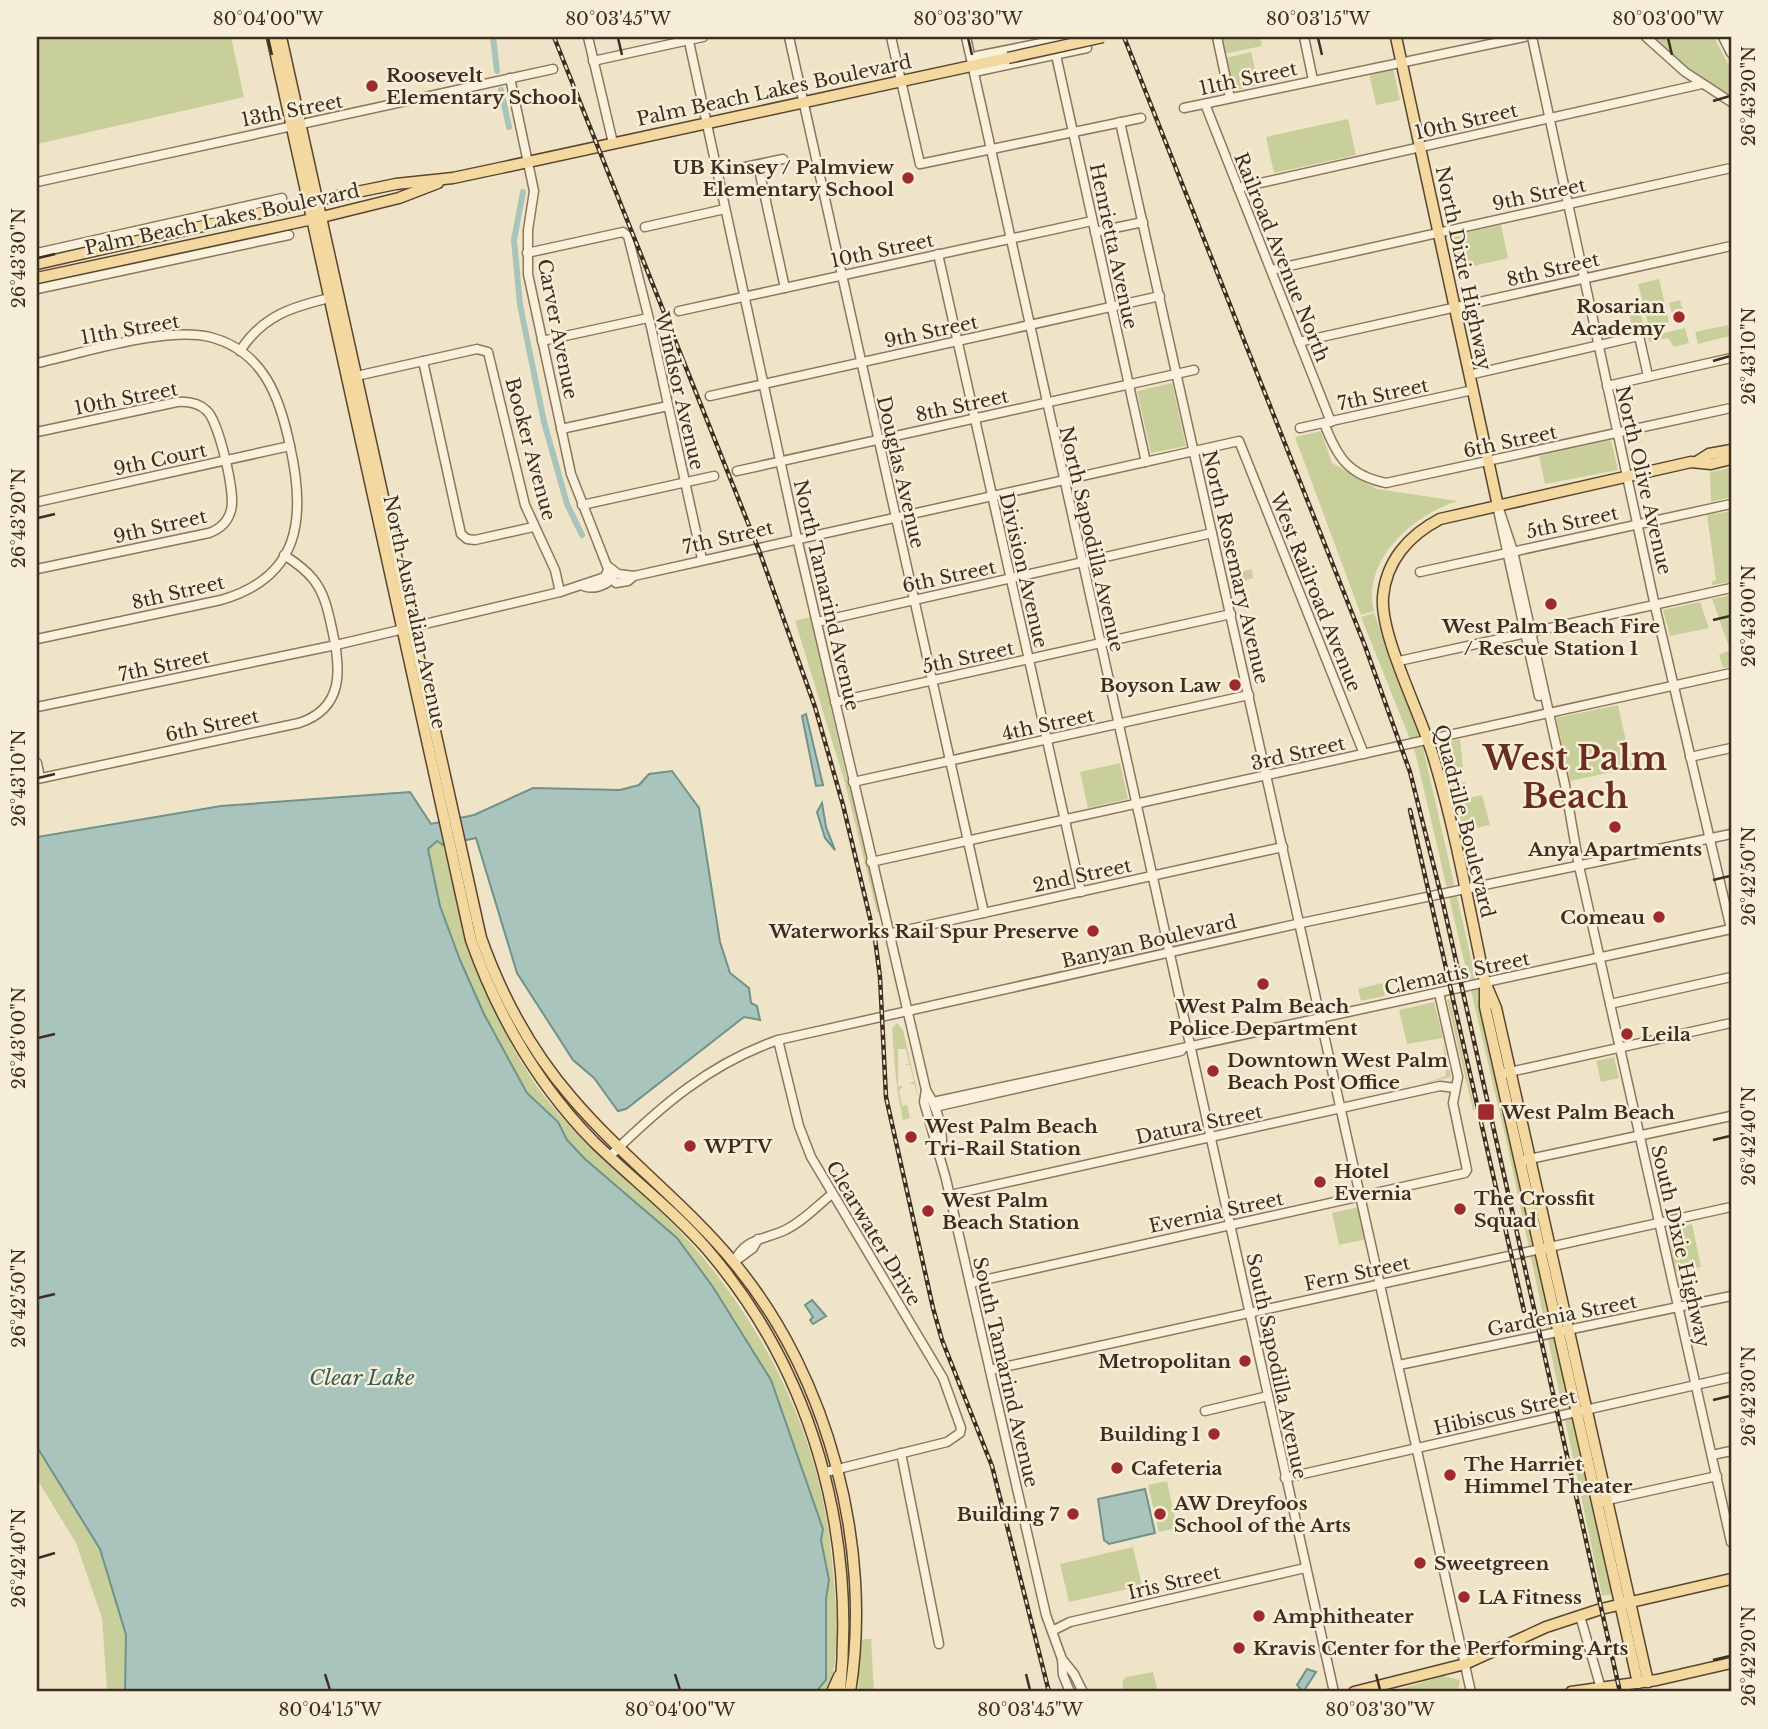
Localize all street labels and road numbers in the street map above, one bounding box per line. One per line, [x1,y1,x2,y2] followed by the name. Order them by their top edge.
[635,50,914,131] street label: Palm Beach Lakes Boulevard
[1197,57,1300,100] street label: 11th Street
[239,89,346,132] street label: 13th Street
[1412,98,1521,144] street label: 10th Street
[1229,149,1334,365] street label: Railroad Avenue North
[1085,161,1142,331] street label: Henrietta Avenue
[1431,164,1496,372] street label: North Dixie Highway
[1490,173,1589,216] street label: 9th Street
[83,179,362,260] street label: Palm Beach Lakes Boulevard
[828,228,937,273] street label: 10th Street
[1505,247,1602,291] street label: 8th Street
[533,257,582,401] street label: Carver Avenue
[79,309,182,349] street label: 11th Street
[650,309,709,472] street label: Windsor Avenue
[882,310,981,353] street label: 9th Street
[1336,373,1431,415] street label: 7th Street
[500,375,561,523] street label: Booker Avenue
[72,377,181,420] street label: 10th Street
[1611,383,1676,577] street label: North Olive Avenue
[914,384,1011,427] street label: 8th Street
[872,394,929,551] street label: Douglas Avenue
[1461,420,1560,463] street label: 6th Street
[1054,424,1129,654] street label: North Sapodilla Avenue
[111,438,210,481] street label: 9th Court
[1197,448,1274,686] street label: North Rosemary Avenue
[789,477,864,713] street label: North Tamarind Avenue
[1265,488,1366,695] street label: West Railroad Avenue
[994,490,1053,650] street label: Division Avenue
[378,493,451,731] street label: North Australian Avenue
[1524,501,1621,543] street label: 5th Street
[111,504,210,548] street label: 9th Street
[681,516,777,559] street label: 7th Street
[900,555,999,598] street label: 6th Street
[130,570,227,614] street label: 8th Street
[920,636,1017,678] street label: 5th Street
[117,644,212,686] street label: 7th Street
[1000,703,1097,746] street label: 4th Street
[163,704,262,747] street label: 6th Street
[1429,722,1500,920] street label: Quadrille Boulevard
[1249,731,1348,775] street label: 3rd Street
[1031,854,1134,897] street label: 2nd Street
[1059,910,1239,973] street label: Banyan Boulevard
[1382,947,1533,1000] street label: Clematis Street
[1134,1100,1265,1149] street label: Datura Street
[1646,1143,1715,1350] street label: South Dixie Highway
[821,1157,926,1310] street label: Clearwater Drive
[1147,1187,1286,1238] street label: Evernia Street
[1241,1251,1312,1481] street label: South Sapodilla Avenue
[1302,1251,1413,1296] street label: Fern Street
[968,1255,1043,1490] street label: South Tamarind Avenue
[1485,1290,1640,1341] street label: Gardenia Street
[1432,1385,1579,1440] street label: Hibiscus Street
[1125,1560,1224,1604] street label: Iris Street

